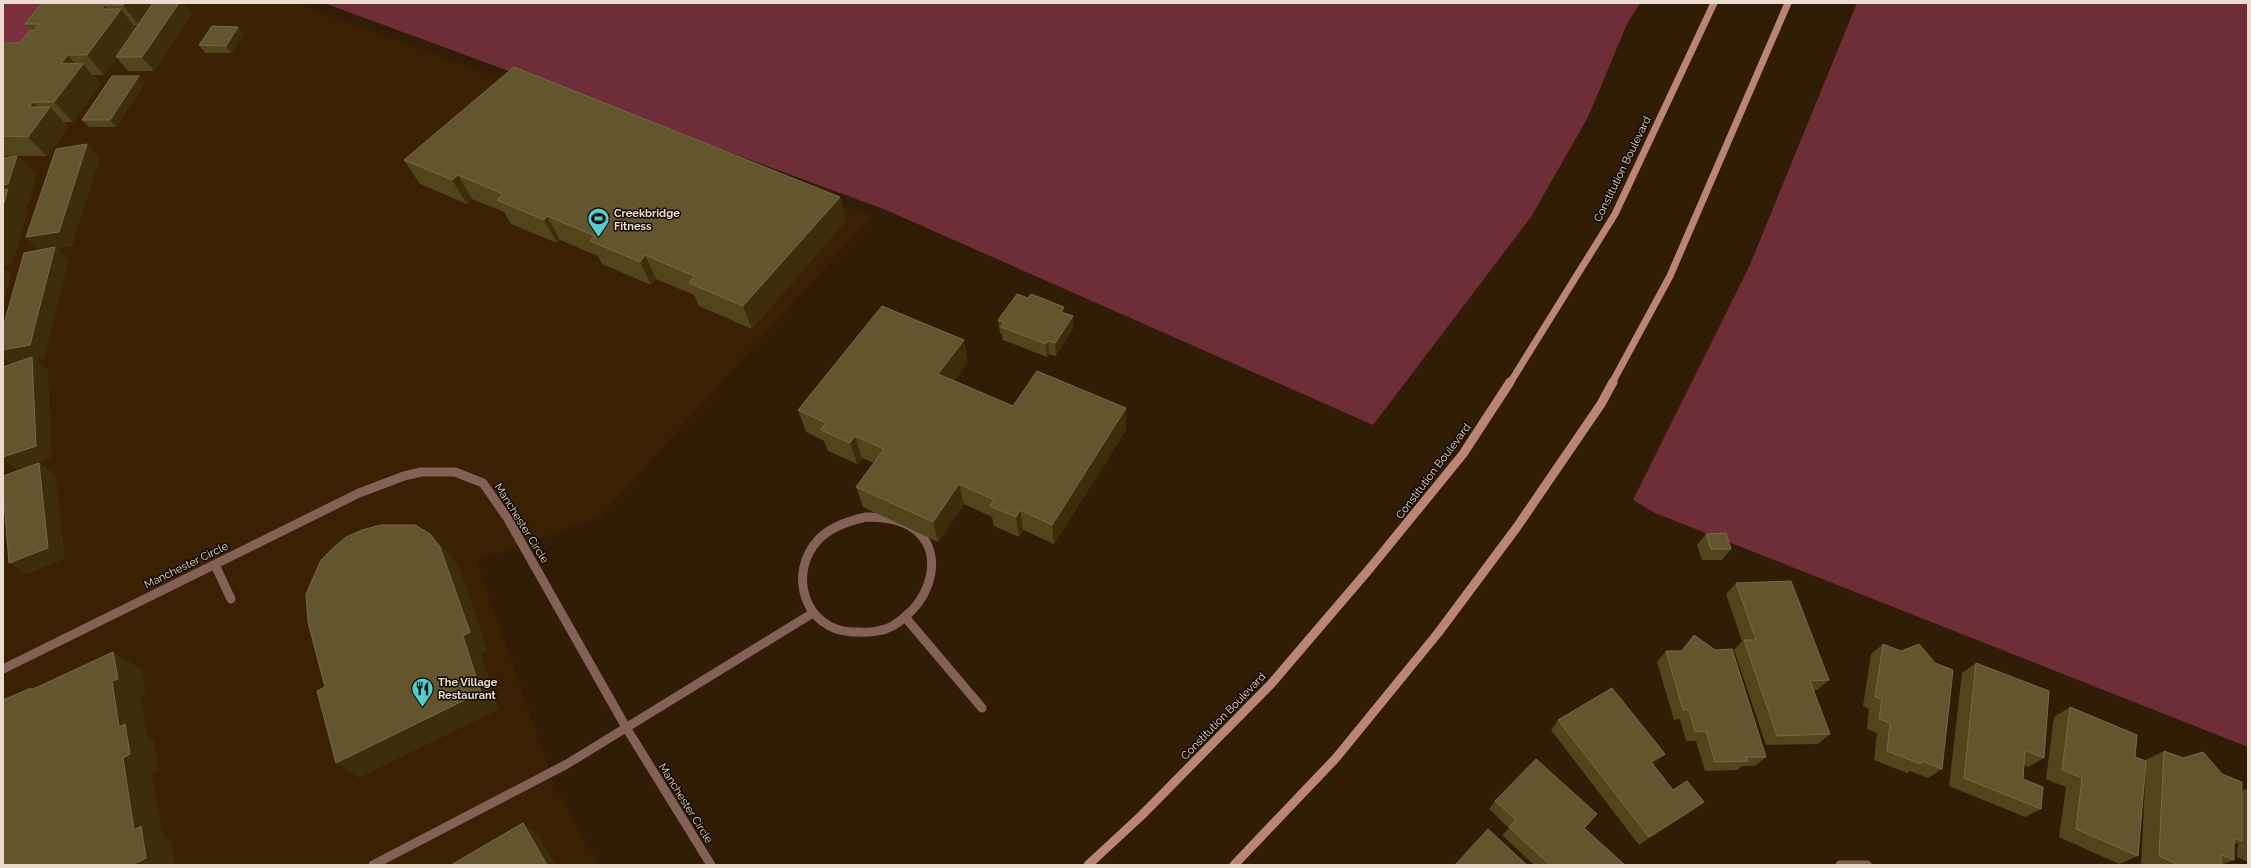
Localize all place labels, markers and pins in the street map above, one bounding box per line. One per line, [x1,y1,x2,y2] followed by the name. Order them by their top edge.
[586,206,612,239] sports icon: Creekbridge Fitness
[614,207,680,233] place label: Creekbridge Fitness
[410,675,436,708] restaurant icon: The Village Restaurant
[438,676,498,702] place label: The Village Restaurant

